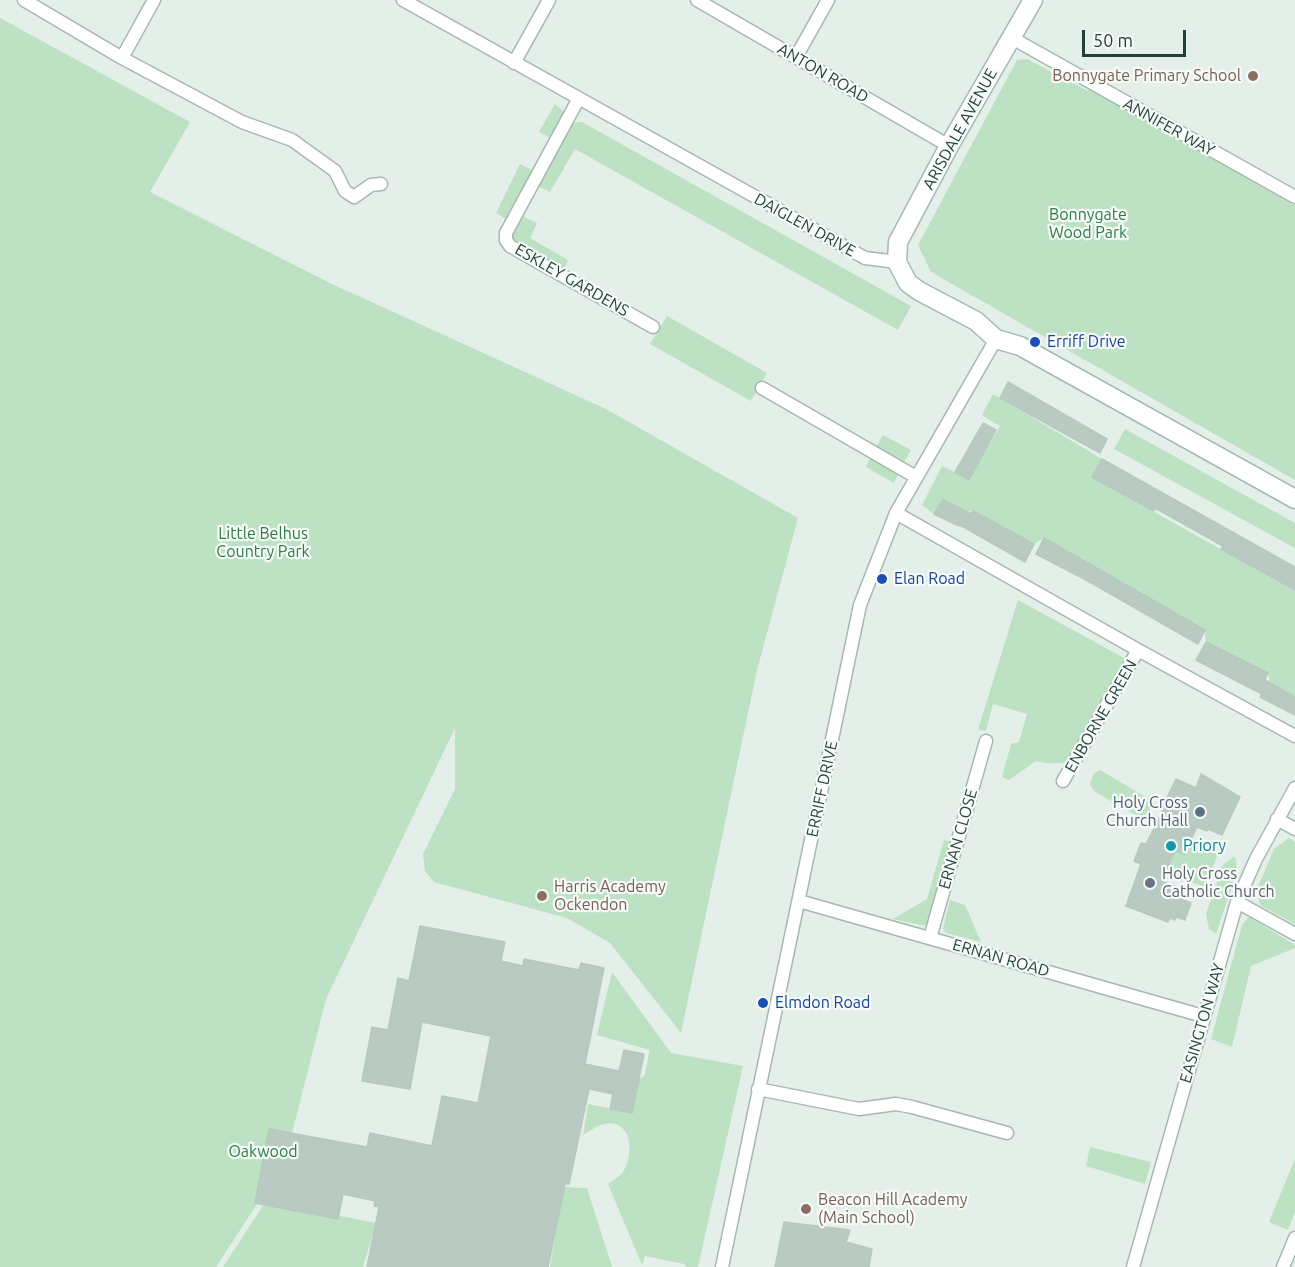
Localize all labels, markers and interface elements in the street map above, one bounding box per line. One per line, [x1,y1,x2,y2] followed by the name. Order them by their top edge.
[1085,18,1188,56] scale bar
[1093,30,1133,50] text: 50 m
[774,39,872,107] street label: ANTON ROAD
[919,65,1001,193] street label: ARISDALE AVENUE
[1052,66,1241,86] place label: Bonnygate Primary School
[1246,69,1260,83] marker: Bonnygate Primary School
[1120,94,1218,160] street label: ANNIFER WAY
[751,189,859,261] street label: DAIGLEN DRIVE
[1049,205,1127,243] park label: Bonnygate Wood Park
[512,240,632,320] street label: ESKLEY GARDENS
[1047,332,1126,352] place label: Erriff Drive
[1028,335,1042,349] marker: Erriff Drive
[216,524,310,562] park label: Little Belhus Country Park
[894,569,965,589] place label: Elan Road
[875,572,889,586] marker: Elan Road
[1061,656,1141,776] street label: ENBORNE GREEN
[802,739,842,839] street label: ERRIFF DRIVE
[935,787,981,891] street label: ERNAN CLOSE
[1106,793,1188,831] place label: Holy Cross Church Hall
[1193,805,1207,819] marker: Holy Cross Church Hall
[1183,836,1226,856] place label: Priory
[1164,839,1178,853] marker: Priory
[1162,864,1275,902] place label: Holy Cross Catholic Church
[1143,876,1157,890] marker: Holy Cross Catholic Church
[554,877,666,915] place label: Harris Academy Ockendon
[535,889,549,903] marker: Harris Academy Ockendon
[950,935,1052,981] street label: ERNAN ROAD
[1176,961,1228,1085] street label: EASINGTON WAY
[775,993,870,1013] place label: Elmdon Road
[756,996,770,1010] marker: Elmdon Road
[228,1142,298,1162] park label: Oakwood
[818,1190,968,1228] place label: Beacon Hill Academy (Main School)
[799,1202,813,1216] marker: Beacon Hill Academy (Main School)

